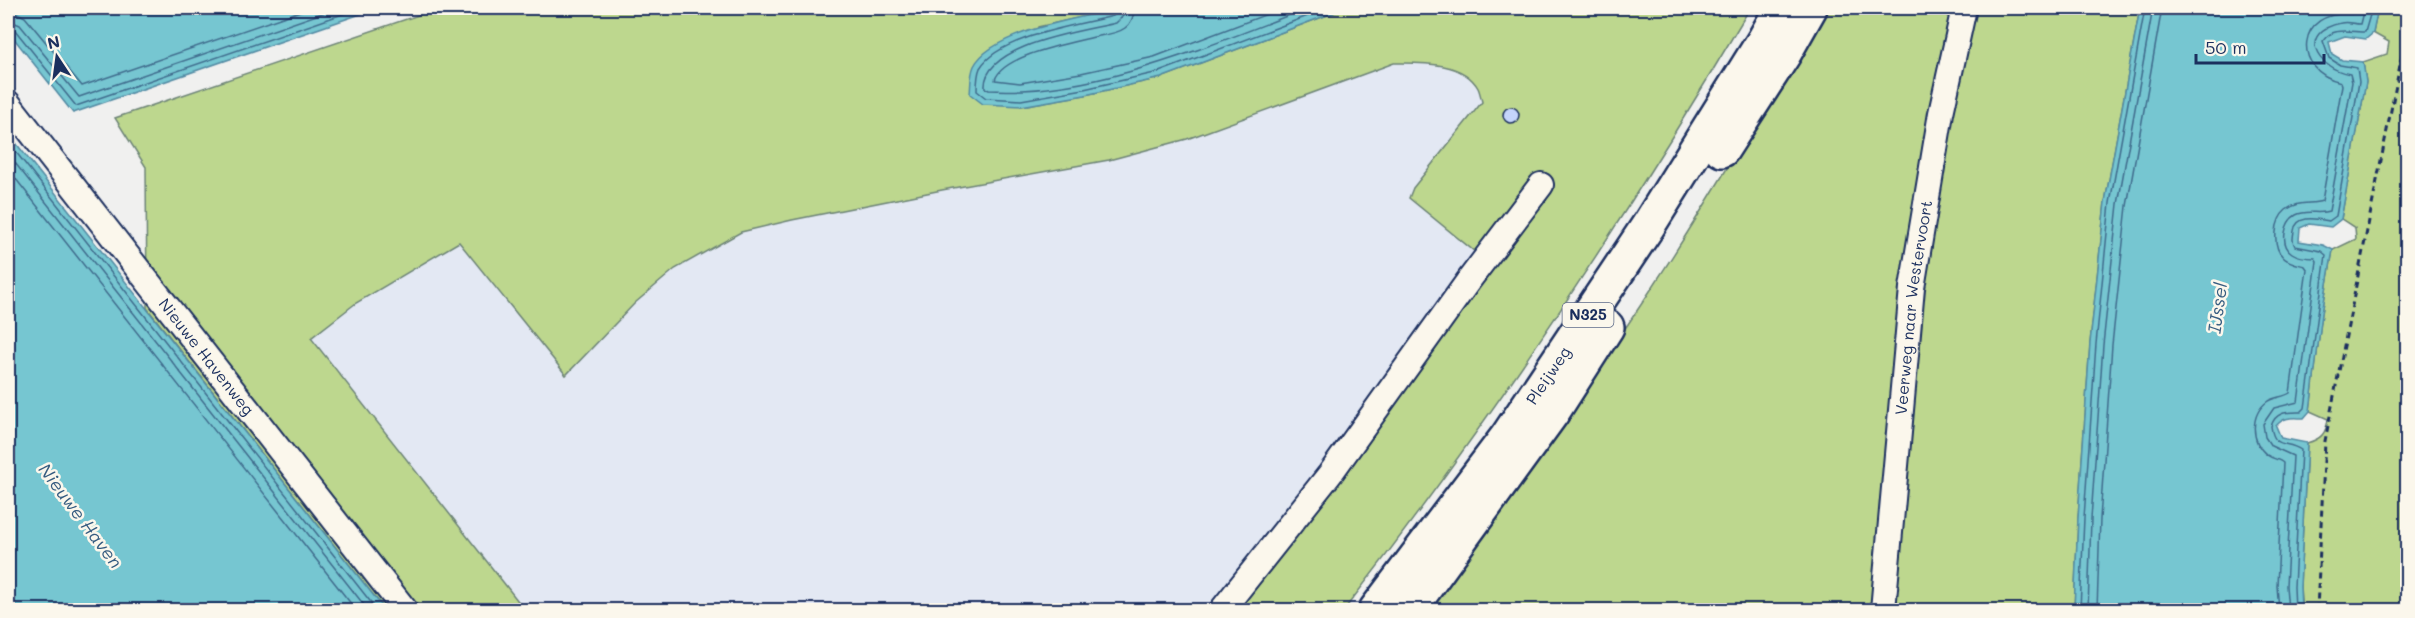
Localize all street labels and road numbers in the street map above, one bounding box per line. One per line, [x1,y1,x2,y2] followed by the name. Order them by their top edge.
[1890,199,1936,416] street label: Veerweg naar Westervoort
[155,293,259,419] street label: Nieuwe Havenweg
[1562,303,1614,327] road number: N325
[1521,342,1575,408] street label: Pleijweg

